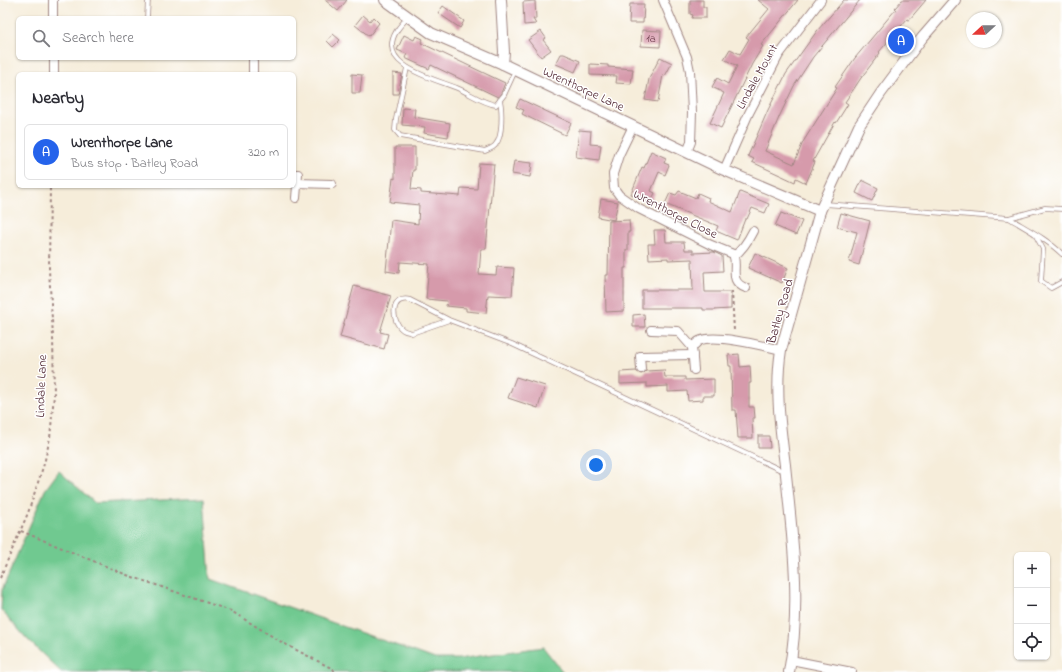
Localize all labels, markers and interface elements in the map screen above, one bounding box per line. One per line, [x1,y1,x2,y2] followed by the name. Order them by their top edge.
[966,12,1002,48] north arrow
[16,16,296,60] search box
[888,26,914,56] pin: A
[30,27,52,49] icon: search
[62,27,134,49] text: Search here
[646,31,656,47] house number: 1a
[732,40,783,113] street label: Lindale Mount
[540,62,627,117] street label: Wrenthorpe Lane
[32,86,84,111] text: Nearby
[71,132,172,154] text: Wrenthorpe Lane
[42,143,50,162] text: A
[248,143,279,162] text: 320 m
[71,154,198,173] text: Bus stop · Batley Road
[630,185,721,244] street label: Wrenthorpe Close
[762,276,800,347] street label: Batley Road
[31,354,52,418] street label: Lindale Lane
[586,455,606,475] your location
[1014,552,1050,660] map controls
[1014,552,1050,588] button: +
[1014,588,1050,624] button: −
[1014,624,1050,660] button: locate

